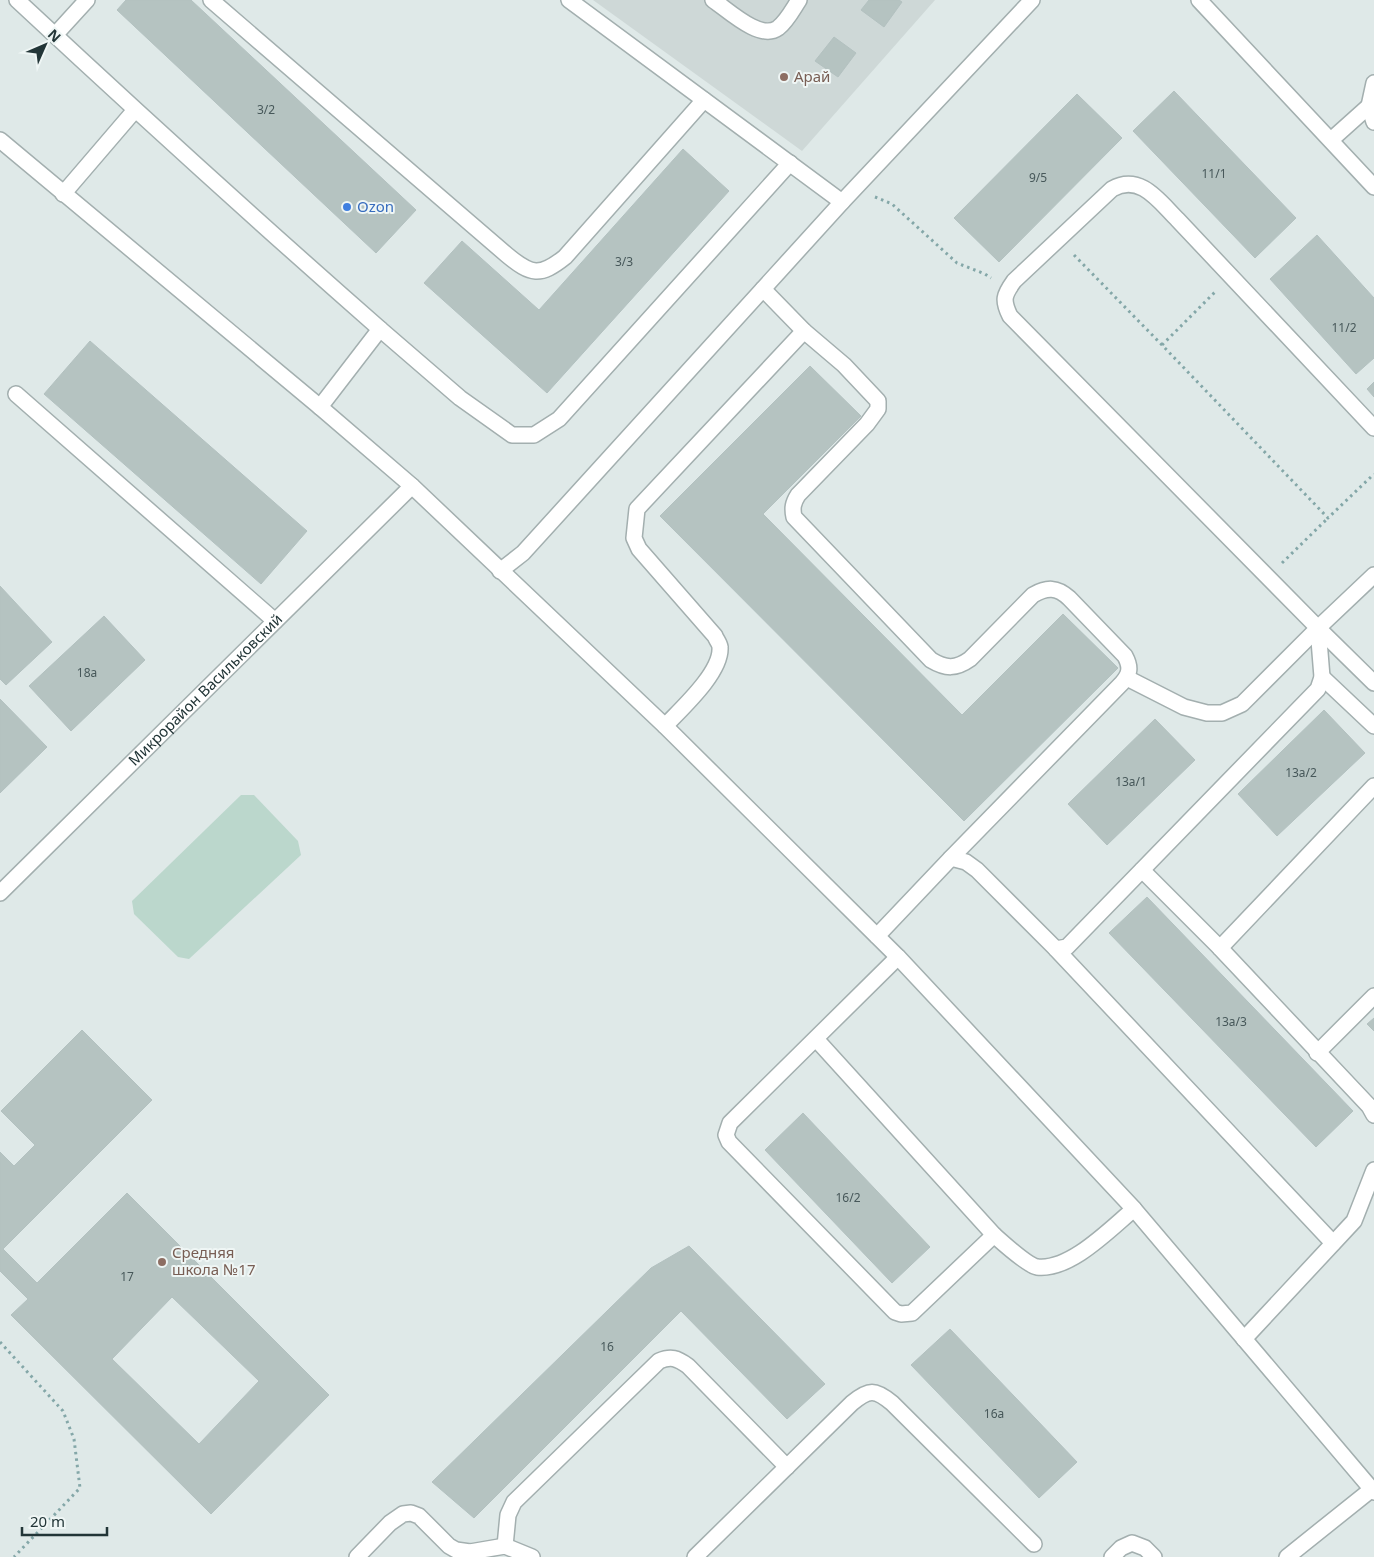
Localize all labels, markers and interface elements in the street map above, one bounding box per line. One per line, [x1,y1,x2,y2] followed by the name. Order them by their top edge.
[20,20,70,70] north arrow
[44,25,65,46] text: N
[794,66,830,86] place label: Арай
[778,71,790,83] marker: Арай
[257,101,275,118] house number: 3/2
[1201,165,1227,182] house number: 11/1
[1029,169,1047,186] house number: 9/5
[357,196,394,216] place label: Ozon
[341,201,353,213] marker: Ozon
[615,253,633,270] house number: 3/3
[1331,319,1357,336] house number: 11/2
[124,609,286,770] street label: Микрорайон Васильковский
[77,664,97,681] house number: 18а
[1285,764,1317,781] house number: 13а/2
[1115,773,1147,790] house number: 13а/1
[1215,1013,1247,1030] house number: 13а/3
[835,1189,861,1206] house number: 16/2
[172,1242,256,1279] place label: Средняя школа №17
[156,1256,168,1268] marker: Средняя школа №17
[120,1268,134,1285] house number: 17
[600,1338,614,1355] house number: 16
[984,1405,1004,1422] house number: 16а
[22,1504,108,1536] scale bar
[30,1511,65,1531] text: 20 m

